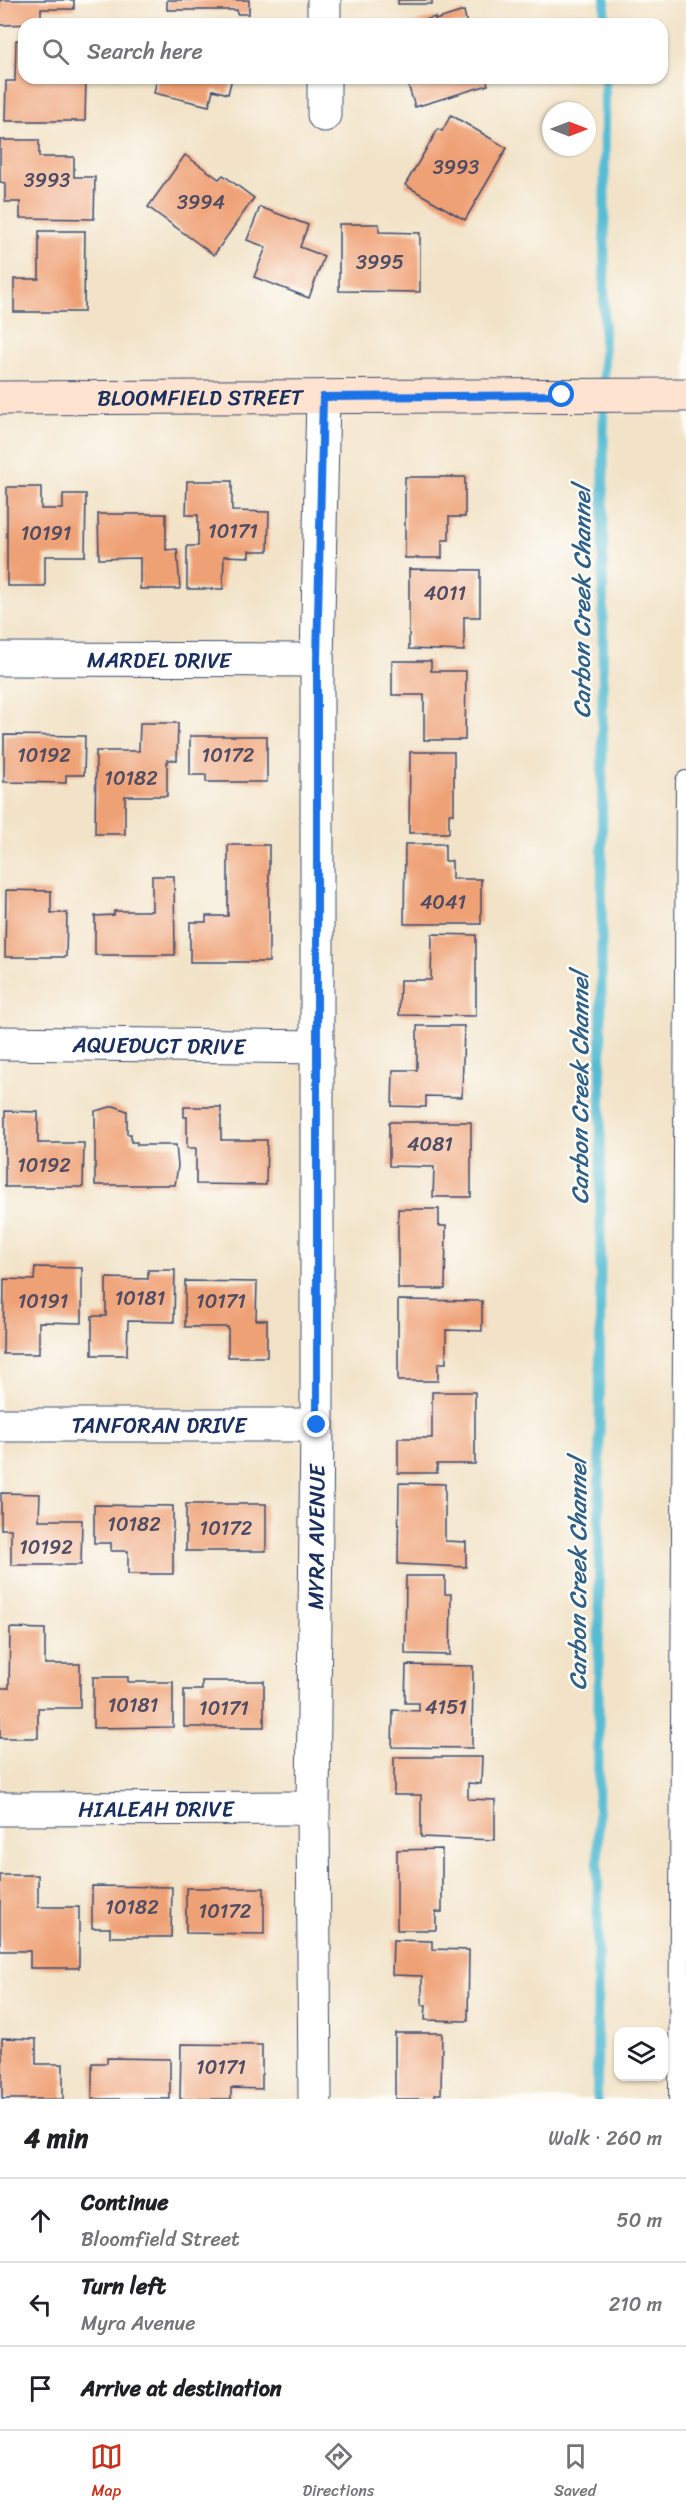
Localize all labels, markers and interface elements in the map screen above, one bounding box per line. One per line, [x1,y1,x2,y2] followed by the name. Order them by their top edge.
[18,18,668,84] search box
[87,32,203,71] text: Search here
[39,35,72,68] icon: search
[542,102,596,156] north arrow
[433,150,479,185] house number: 3993
[24,163,70,198] house number: 3993
[177,185,225,220] house number: 3994
[356,245,404,280] house number: 3995
[97,378,305,418] street label: BLOOMFIELD STREET
[548,381,574,407] route start
[561,480,603,718] water label: Carbon Creek Channel
[208,514,258,549] house number: 10171
[21,516,71,551] house number: 10191
[424,576,466,611] house number: 4011
[87,640,233,680] street label: MARDEL DRIVE
[17,738,71,773] house number: 10192
[202,738,255,773] house number: 10172
[104,761,158,796] house number: 10182
[420,885,466,920] house number: 4041
[559,966,601,1204] water label: Carbon Creek Channel
[71,1025,247,1066] street label: AQUEDUCT DRIVE
[407,1127,453,1162] house number: 4081
[17,1148,71,1183] house number: 10192
[115,1281,165,1316] house number: 10181
[18,1284,68,1319] house number: 10191
[196,1284,246,1319] house number: 10171
[71,1406,248,1445] street label: TANFORAN DRIVE
[303,1411,329,1437] route end
[557,1452,599,1690] water label: Carbon Creek Channel
[296,1462,337,1610] street label: MYRA AVENUE
[107,1507,161,1542] house number: 10182
[200,1511,253,1546] house number: 10172
[19,1530,73,1565] house number: 10192
[108,1688,158,1723] house number: 10181
[425,1690,467,1725] house number: 4151
[199,1691,249,1726] house number: 10171
[78,1789,236,1829] street label: HIALEAH DRIVE
[105,1890,159,1925] house number: 10182
[199,1894,252,1929] house number: 10172
[614,2027,668,2081] map controls
[614,2027,668,2081] button: layers
[196,2050,246,2085] house number: 10171
[24,2115,88,2161] text: 4 min
[548,2121,662,2156] text: Walk · 260 m
[81,2183,169,2222] text: Continue
[617,2203,662,2238] text: 50 m
[24,2204,57,2237] icon: ahead
[81,2222,240,2257] text: Bloomfield Street
[81,2267,166,2306] text: Turn left
[609,2287,662,2322] text: 210 m
[24,2288,57,2321] icon: left
[81,2306,196,2341] text: Myra Avenue
[81,2369,282,2408] text: Arrive at destination
[24,2372,57,2405] icon: arrive
[90,2440,123,2505] tab: Map
[303,2440,374,2505] tab: Directions
[554,2440,596,2505] tab: Saved

